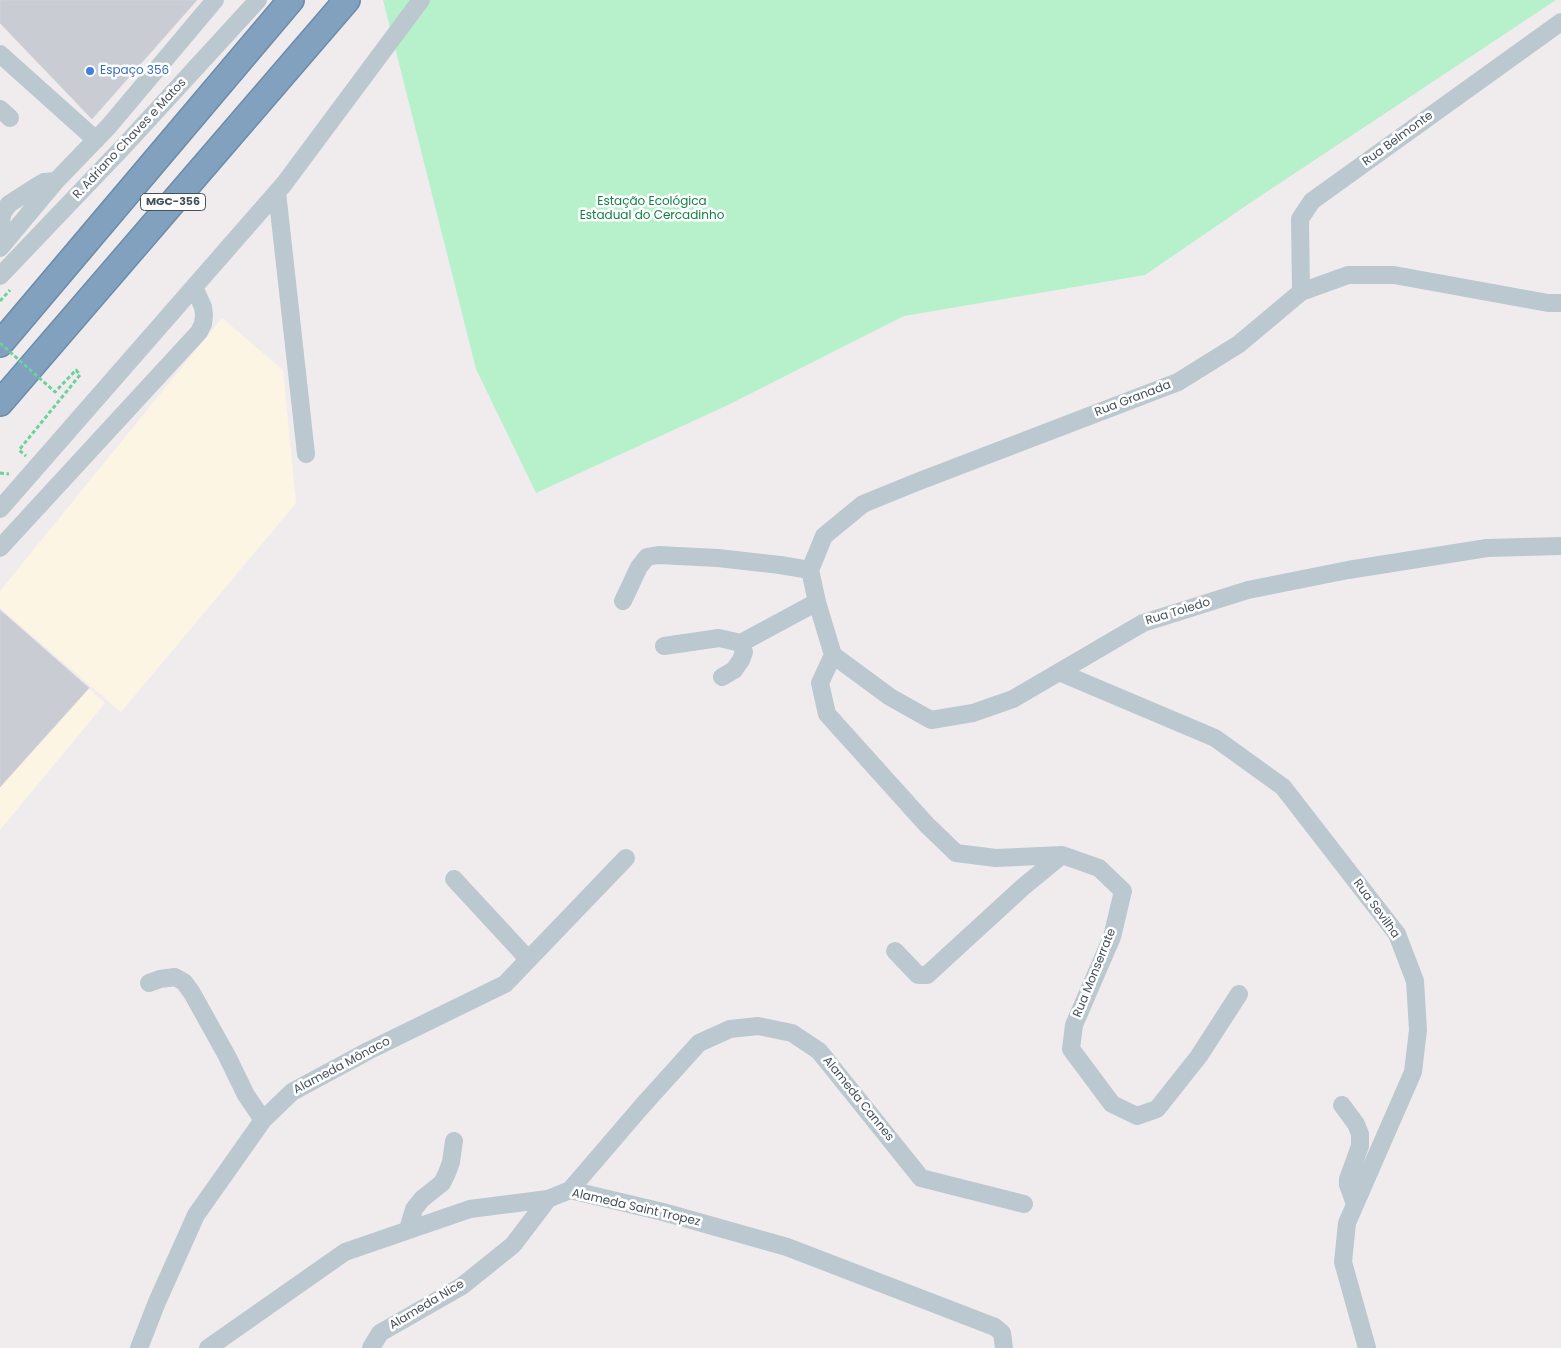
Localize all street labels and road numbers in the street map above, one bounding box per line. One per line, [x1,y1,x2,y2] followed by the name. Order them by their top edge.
[70,76,190,202] street label: R. Adriano Chaves e Matos
[1360,109,1436,169] street label: Rua Belmonte
[140,193,206,210] road number: MGC-356
[1093,378,1173,420] street label: Rua Granada
[1144,595,1212,629] street label: Rua Toledo
[1350,877,1402,941] street label: Rua Sevilha
[1071,926,1119,1020] street label: Rua Monserrate
[291,1034,393,1098] street label: Alameda Mônaco
[819,1054,897,1144] street label: Alameda Cannes
[570,1186,702,1230] street label: Alameda Saint Tropez
[387,1277,467,1333] street label: Alameda Nice

